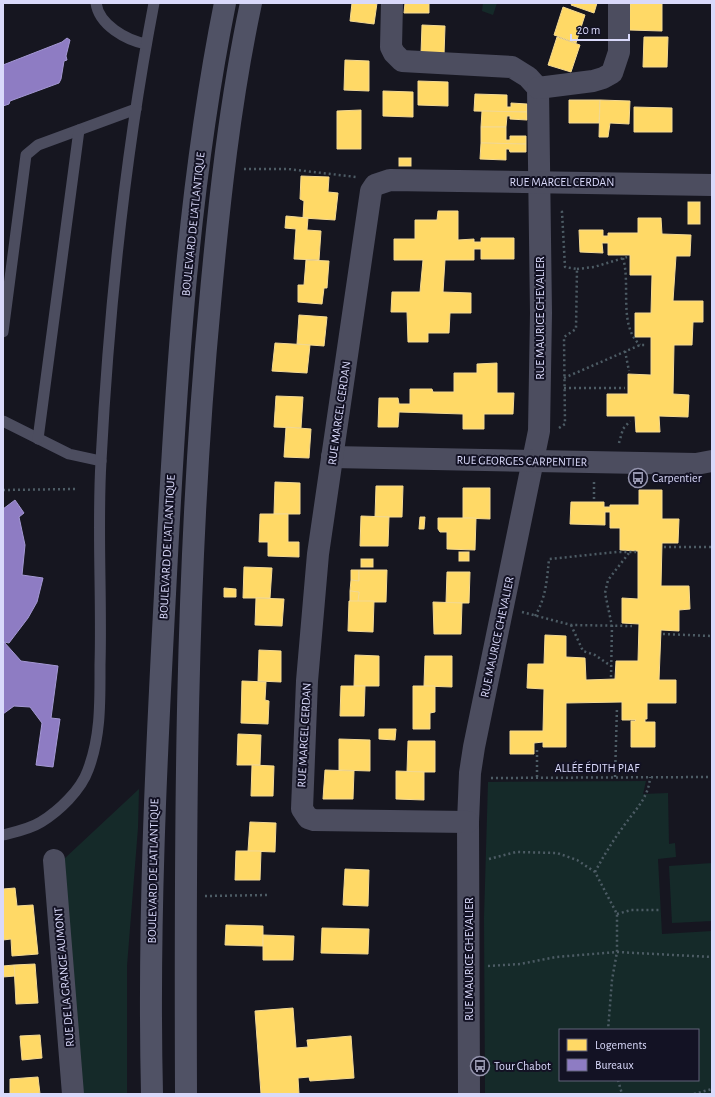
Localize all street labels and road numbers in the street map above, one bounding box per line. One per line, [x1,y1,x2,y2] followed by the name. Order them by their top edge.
[179,151,208,297] street label: BOULEVARD DE L'ATLANTIQUE
[509,176,615,188] street label: RUE MARCEL CERDAN
[534,256,546,380] street label: RUE MAURICE CHEVALIER
[326,360,352,466] street label: RUE MARCEL CERDAN
[457,454,588,468] street label: RUE GEORGES CARPENTIER
[157,474,178,620] street label: BOULEVARD DE L'ATLANTIQUE
[478,575,516,699] street label: RUE MAURICE CHEVALIER
[295,682,313,788] street label: RUE MARCEL CERDAN
[555,761,640,774] street label: ALLÉE ÉDITH PIAF
[146,798,161,944] street label: BOULEVARD DE L'ATLANTIQUE
[463,897,475,1021] street label: RUE MAURICE CHEVALIER
[52,907,76,1047] street label: RUE DE LA GRANGE AUMONT

